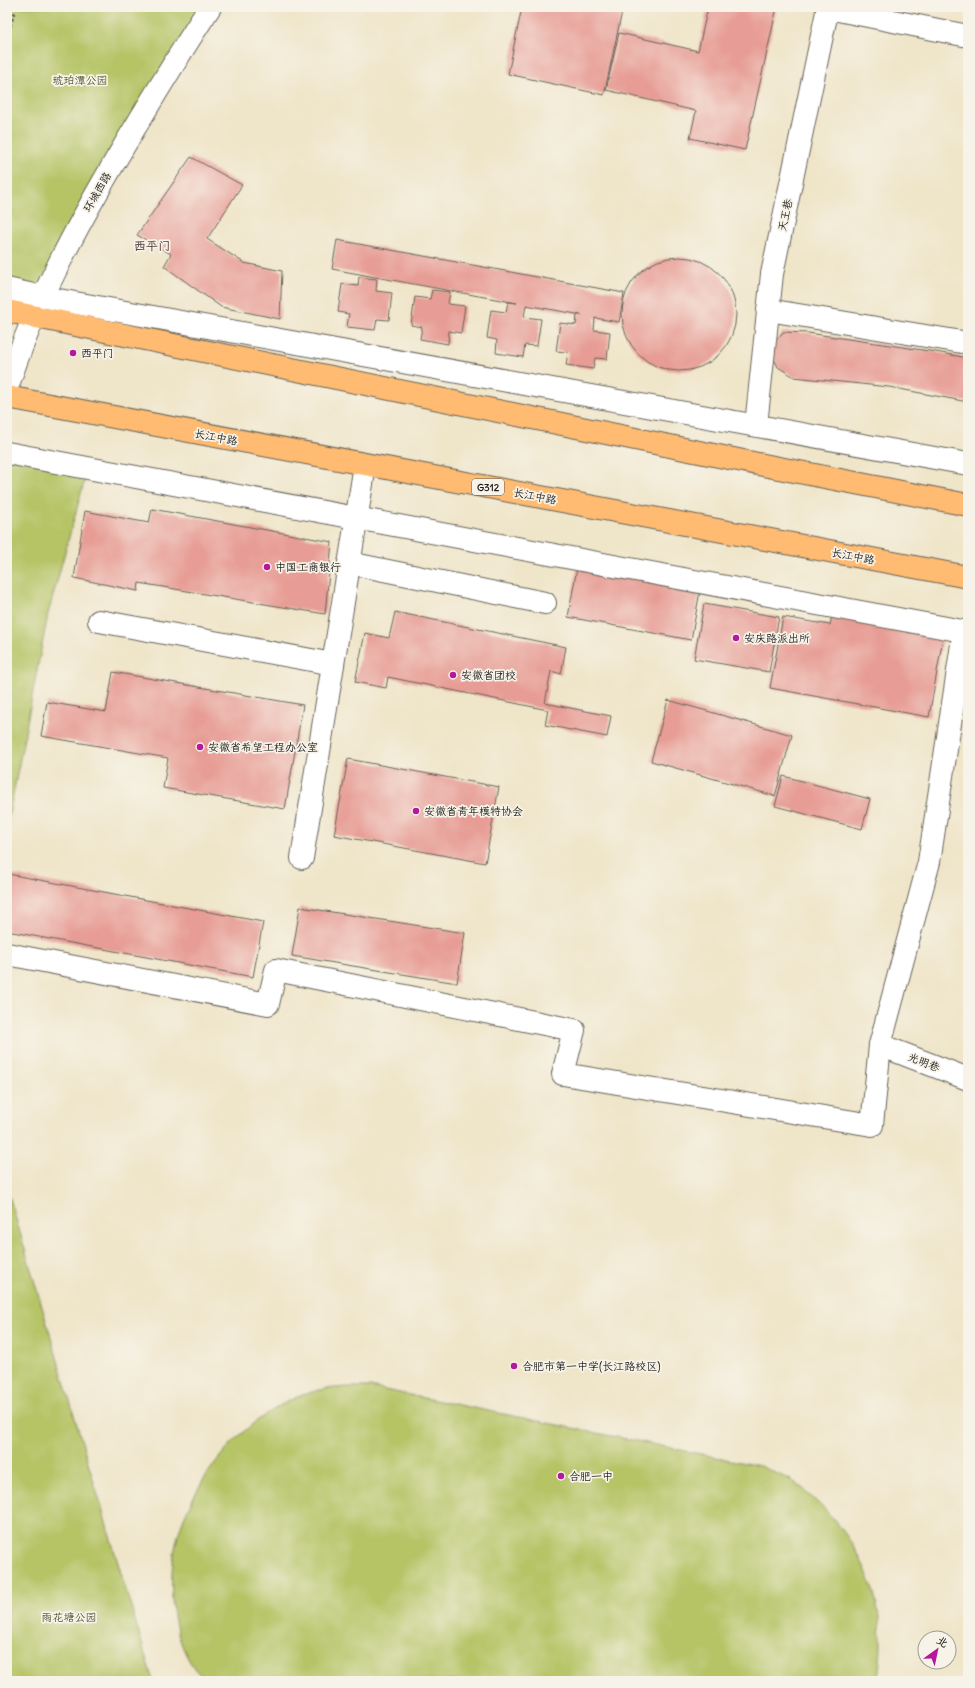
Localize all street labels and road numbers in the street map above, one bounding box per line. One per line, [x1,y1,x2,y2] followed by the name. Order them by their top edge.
[80,169,114,215] street label: 环城西路
[775,197,795,233] street label: 天王巷
[193,426,239,448] street label: 长江中路
[472,479,504,495] road number: G312
[512,485,558,507] street label: 长江中路
[830,545,876,567] street label: 长江中路
[906,1050,942,1074] street label: 光明巷

